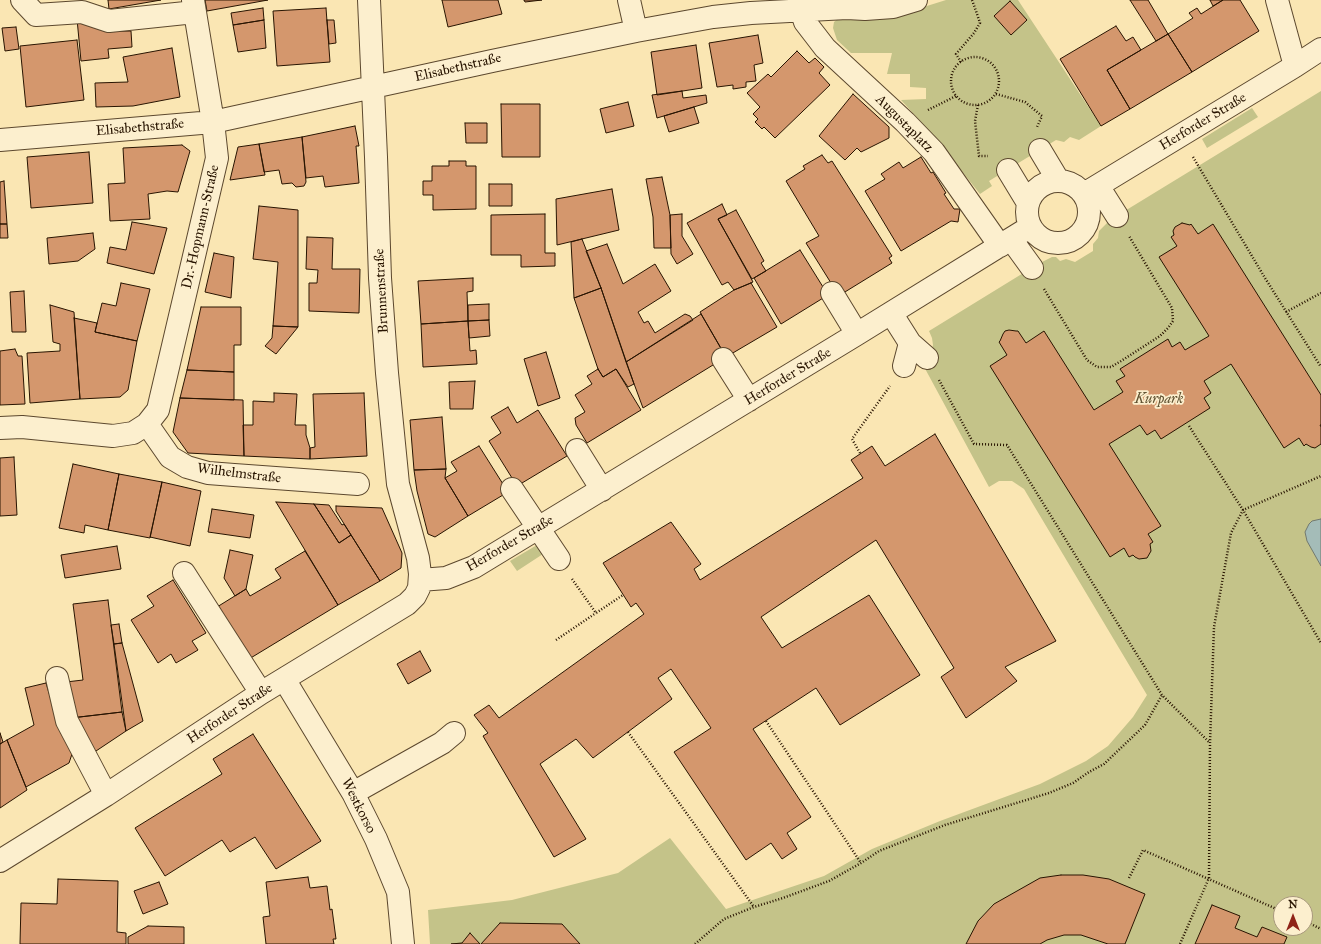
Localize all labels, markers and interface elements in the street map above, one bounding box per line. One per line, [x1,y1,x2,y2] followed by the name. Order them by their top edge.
[413,50,503,86] street label: Elisabethstraße
[1157,89,1249,155] street label: Herforder Straße
[872,92,936,156] street label: Augustaplatz
[95,116,185,140] street label: Elisabethstraße
[179,163,223,291] street label: Dr.-Hopmann-Straße
[371,248,393,334] street label: Brunnenstraße
[742,344,834,410] street label: Herforder Straße
[1135,392,1183,408] park label: Kurpark
[196,461,282,487] street label: Wilhelmstraße
[463,512,557,576] street label: Herforder Straße
[184,680,276,748] street label: Herforder Straße
[337,776,379,836] street label: Westkorso
[1273,896,1313,936] north arrow
[1288,898,1298,911] text: N

